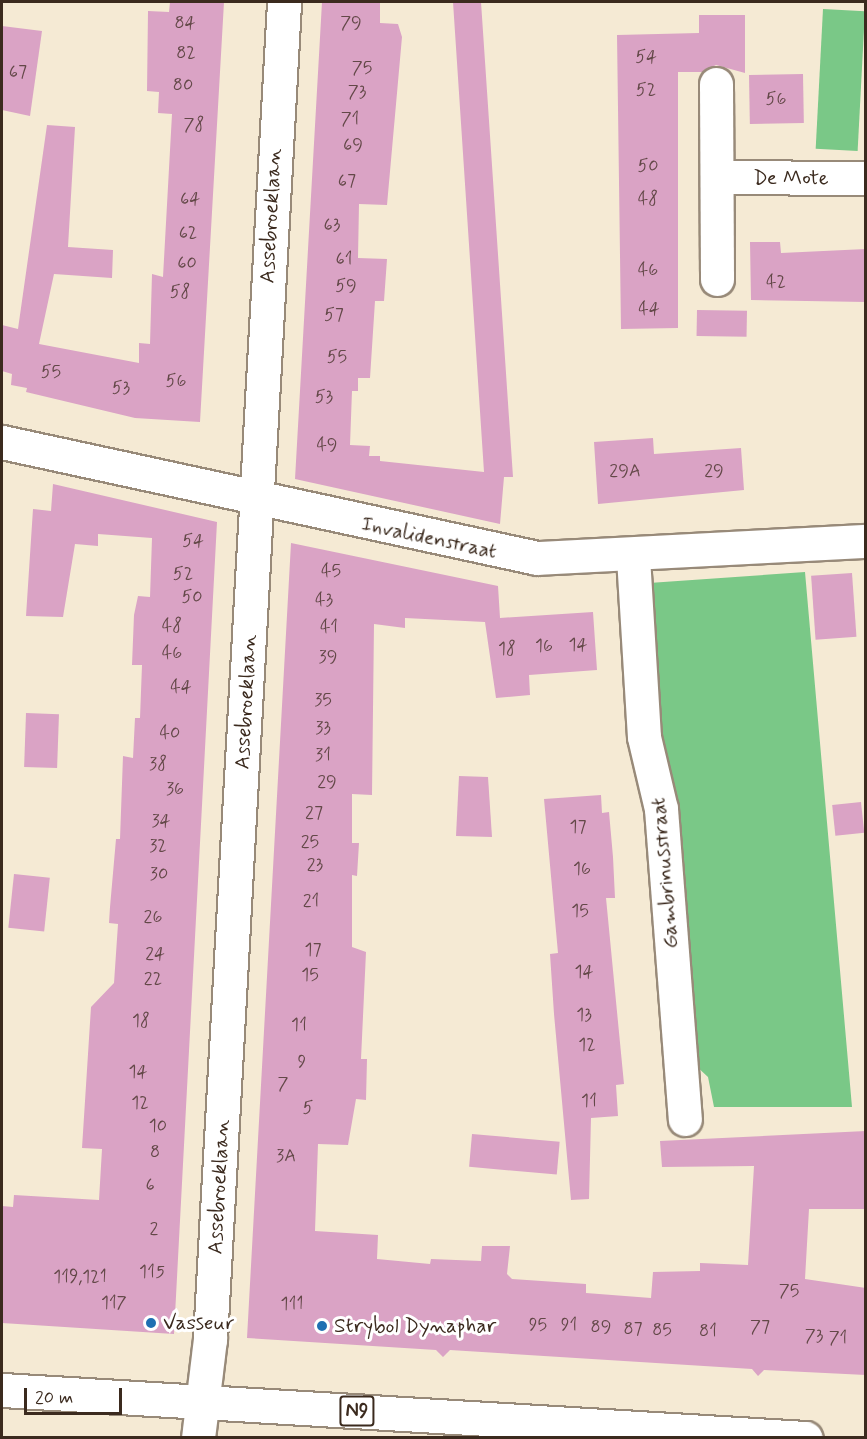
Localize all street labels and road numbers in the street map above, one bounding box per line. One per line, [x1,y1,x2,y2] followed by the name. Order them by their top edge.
[255,148,287,284] street label: Assebroeklaan
[755,165,827,191] street label: De Mote
[359,511,499,565] street label: Invalidenstraat
[230,634,262,770] street label: Assebroeklaan
[646,796,684,950] street label: Gambrinusstraat
[203,1119,235,1255] street label: Assebroeklaan
[339,1394,375,1428] road number: N9

